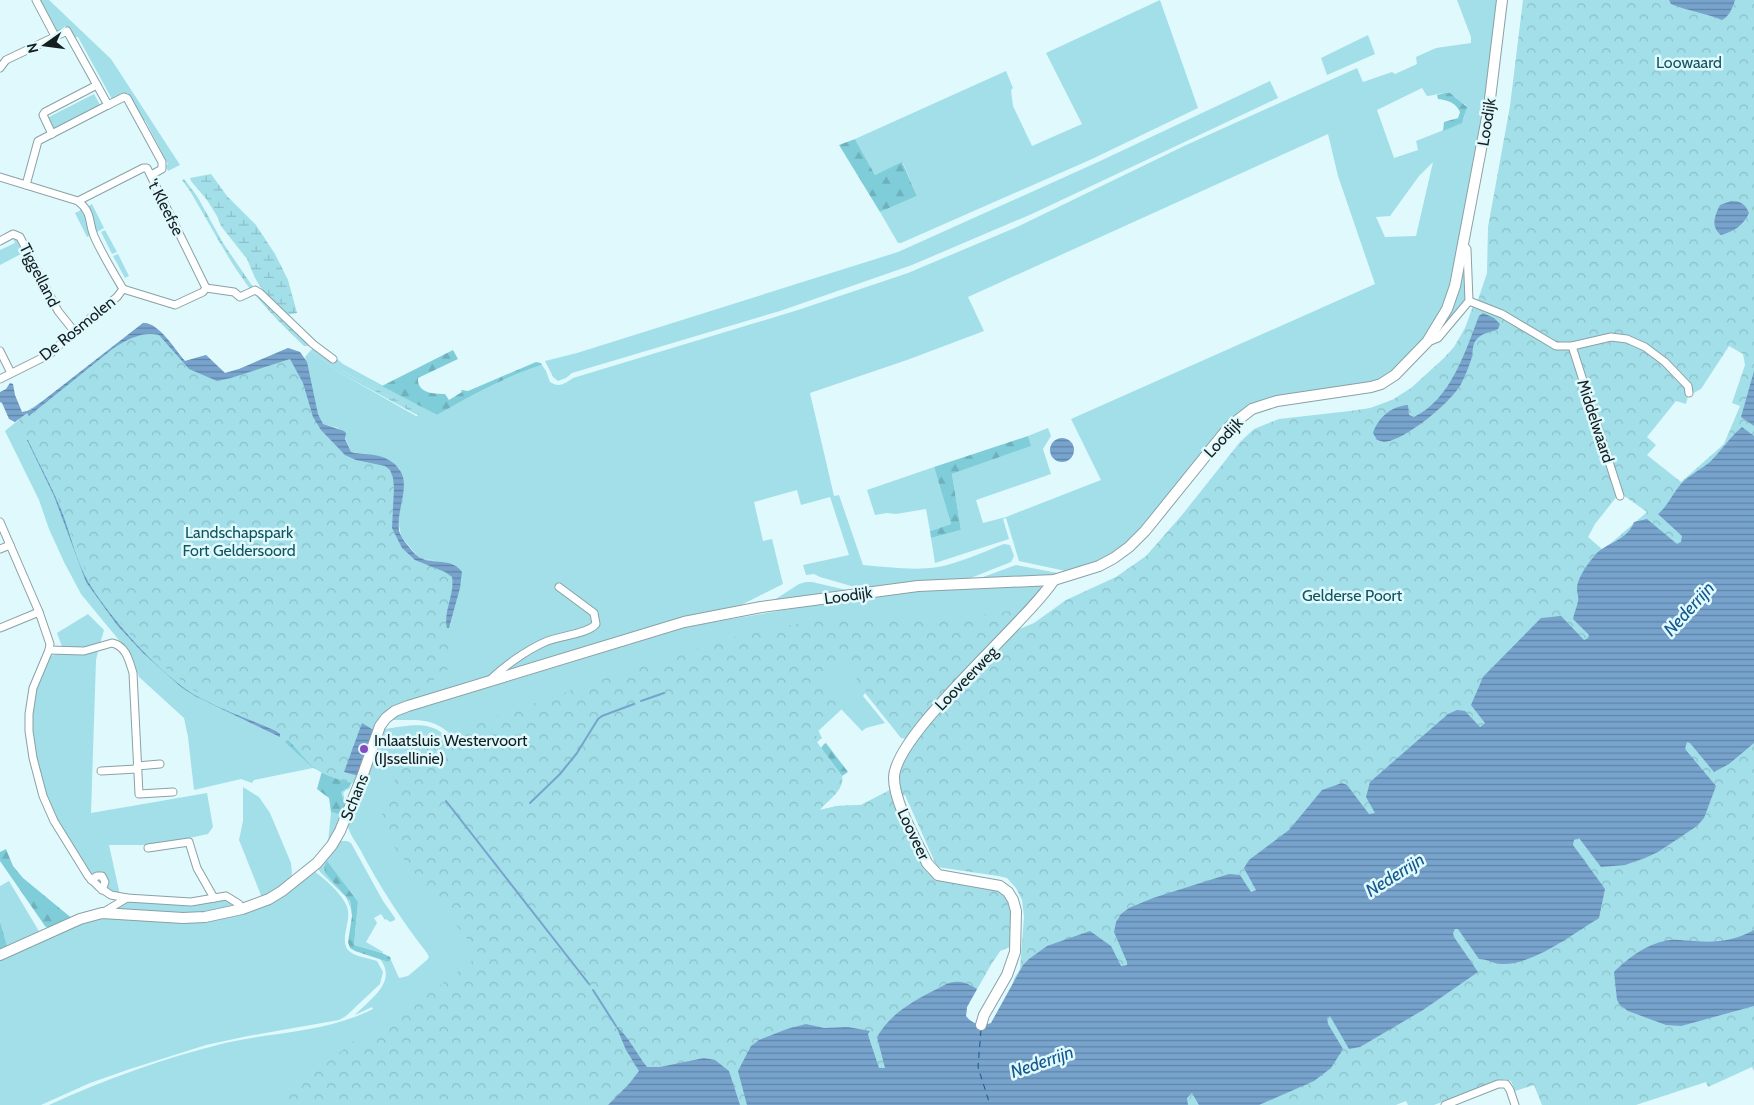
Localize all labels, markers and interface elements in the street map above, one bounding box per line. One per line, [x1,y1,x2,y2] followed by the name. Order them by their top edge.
[20,20,70,70] north arrow
[22,41,42,55] text: N
[1656,53,1722,72] park label: Loowaard
[1473,96,1500,147] street label: Loodijk
[143,176,188,239] street label: 't Kleefse
[15,240,64,310] street label: Tiggelland
[36,292,119,365] street label: De Rosmolen
[1573,377,1618,465] street label: Middelwaard
[1200,413,1247,461] street label: Loodijk
[182,523,296,560] park label: Landschapspark Fort Geldersoord
[1659,577,1719,641] water label: Nederrijn
[823,583,874,608] street label: Loodijk
[1302,586,1403,605] park label: Gelderse Poort
[931,641,1002,715] street label: Looveerweg
[374,731,528,768] place label: Inlaatsluis Westervoort (IJssellinie)
[358,743,370,755] marker: Inlaatsluis Westervoort (IJssellinie)
[337,771,373,823] street label: Schans
[893,806,934,864] street label: Looveer
[1361,848,1429,902] water label: Nederrijn
[1007,1041,1077,1083] water label: Nederrijn

